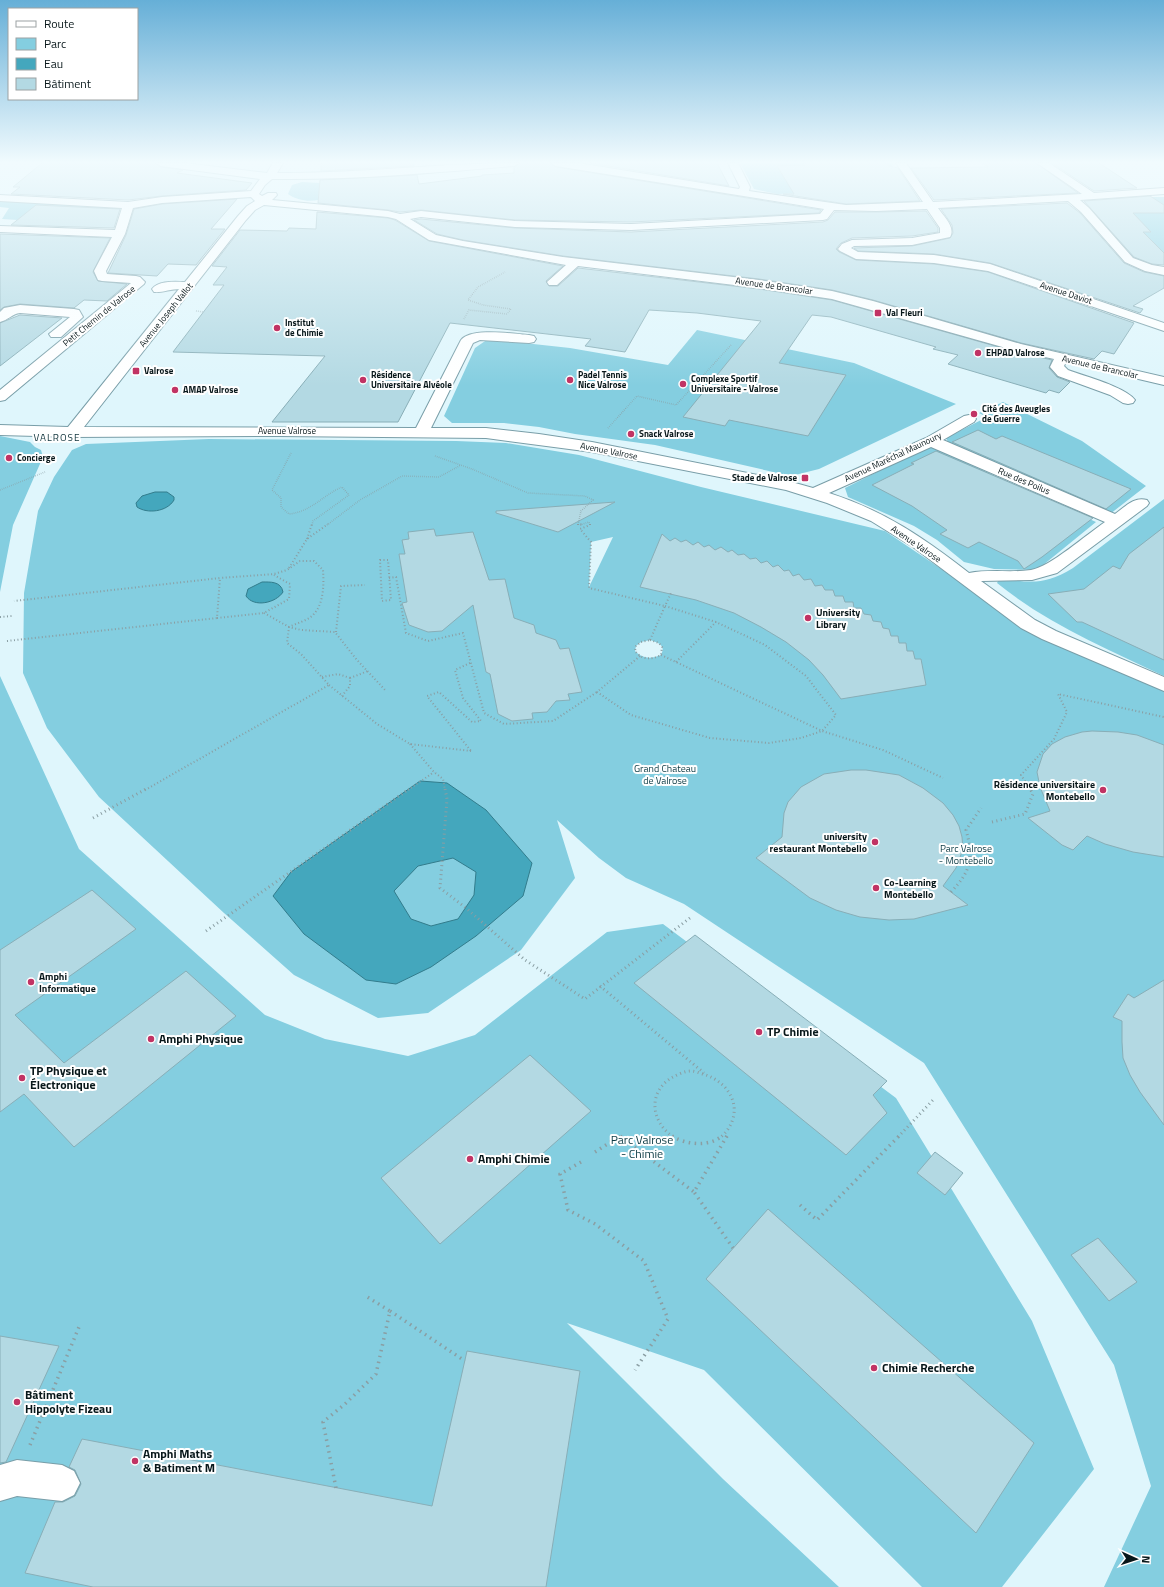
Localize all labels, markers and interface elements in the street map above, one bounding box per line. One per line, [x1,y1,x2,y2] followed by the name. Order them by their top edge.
[8,8,138,100] legend
[44,14,74,33] text: Route
[44,34,66,53] text: Parc
[44,54,63,73] text: Eau
[44,74,92,93] text: Bâtiment
[735,274,813,297] street label: Avenue de Brancolar
[1038,278,1095,307] street label: Avenue Daviot
[136,279,196,350] street label: Avenue Joseph Vallot
[60,282,138,349] street label: Petit Chemin de Valrose
[886,306,923,319] place label: Val Fleuri
[873,308,883,318] marker: Val Fleuri
[285,316,324,339] place label: Institut de Chimie
[272,323,282,333] marker: Institut de Chimie
[986,346,1045,359] place label: EHPAD Valrose
[973,348,983,358] marker: EHPAD Valrose
[1061,351,1139,382] street label: Avenue de Brancolar
[144,364,174,377] place label: Valrose
[131,366,141,376] marker: Valrose
[371,368,452,391] place label: Résidence Universitaire Alvéole
[578,368,627,391] place label: Padel Tennis Nice Valrose
[691,372,778,395] place label: Complexe Sportif Universitaire - Valrose
[358,375,368,385] marker: Résidence Universitaire Alvéole
[565,375,575,385] marker: Padel Tennis Nice Valrose
[678,379,688,389] marker: Complexe Sportif Universitaire - Valrose
[183,383,238,396] place label: AMAP Valrose
[170,385,180,395] marker: AMAP Valrose
[982,402,1050,425] place label: Cité des Aveugles de Guerre
[969,409,979,419] marker: Cité des Aveugles de Guerre
[258,424,317,437] street label: Avenue Valrose
[639,427,694,440] place label: Snack Valrose
[842,428,944,485] street label: Avenue Maréchal Maunoury
[626,429,636,439] marker: Snack Valrose
[34,430,81,445] district label: VALROSE
[579,439,639,463] street label: Avenue Valrose
[17,451,56,464] place label: Concierge
[4,453,14,463] marker: Concierge
[996,464,1052,497] street label: Rue des Poilus
[732,471,797,484] place label: Stade de Valrose
[800,473,810,483] marker: Stade de Valrose
[889,522,944,566] street label: Avenue Valrose
[816,605,860,632] place label: University Library
[803,613,813,623] marker: University Library
[634,761,696,788] park label: Grand Chateau de Valrose
[994,777,1095,804] place label: Résidence universitaire Montebello
[1098,785,1108,795] marker: Résidence universitaire Montebello
[770,829,867,856] place label: university restaurant Montebello
[870,837,880,847] marker: university restaurant Montebello
[939,841,993,868] park label: Parc Valrose - Montebello
[884,875,937,902] place label: Co-Learning Montebello
[871,883,881,893] marker: Co-Learning Montebello
[39,969,96,996] place label: Amphi Informatique
[26,977,36,987] marker: Amphi Informatique
[767,1022,819,1041] place label: TP Chimie
[754,1027,764,1037] marker: TP Chimie
[159,1029,243,1048] place label: Amphi Physique
[146,1034,156,1044] marker: Amphi Physique
[30,1061,107,1094] place label: TP Physique et Électronique
[17,1073,27,1083] marker: TP Physique et Électronique
[611,1130,673,1163] park label: Parc Valrose - Chimie
[478,1149,550,1168] place label: Amphi Chimie
[465,1154,475,1164] marker: Amphi Chimie
[882,1358,974,1377] place label: Chimie Recherche
[869,1363,879,1373] marker: Chimie Recherche
[25,1385,112,1418] place label: Bâtiment Hippolyte Fizeau
[12,1397,22,1407] marker: Bâtiment Hippolyte Fizeau
[143,1444,215,1477] place label: Amphi Maths & Batiment M
[130,1456,140,1466] marker: Amphi Maths & Batiment M
[1116,1539,1156,1579] north arrow
[1138,1555,1154,1564] text: N

